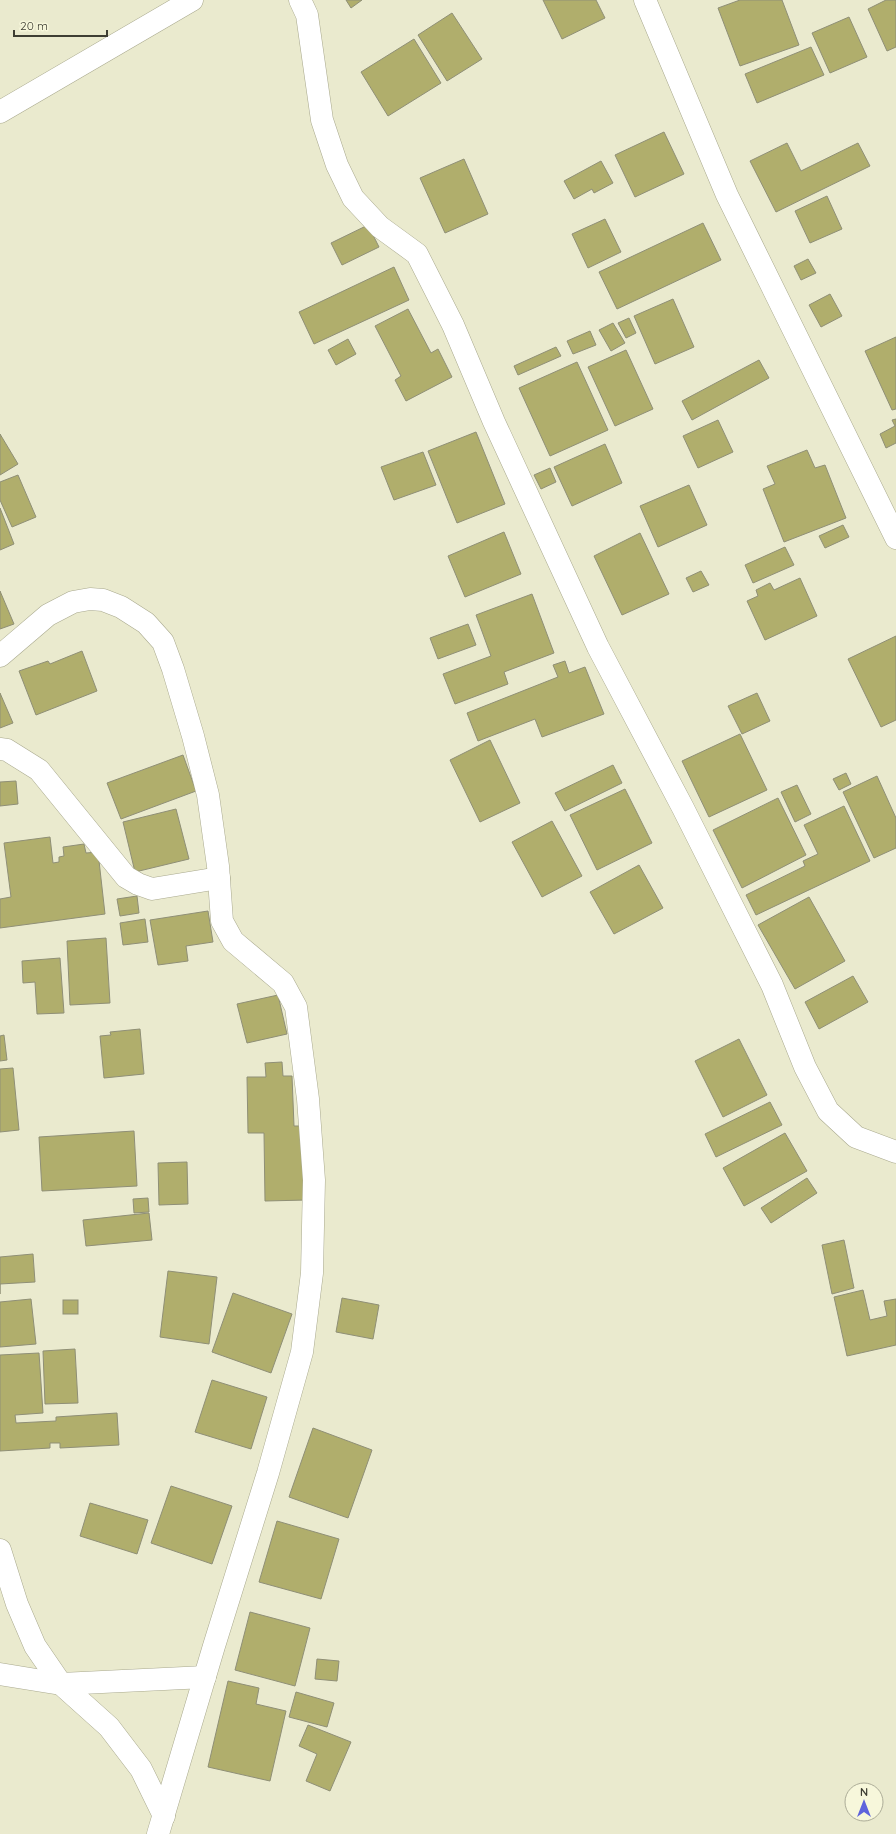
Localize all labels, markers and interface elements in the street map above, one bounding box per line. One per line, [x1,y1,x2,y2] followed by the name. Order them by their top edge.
[14,12,107,38] scale bar
[20,18,48,33] text: 20 m
[844,1782,884,1822] north arrow
[860,1785,868,1799] text: N

